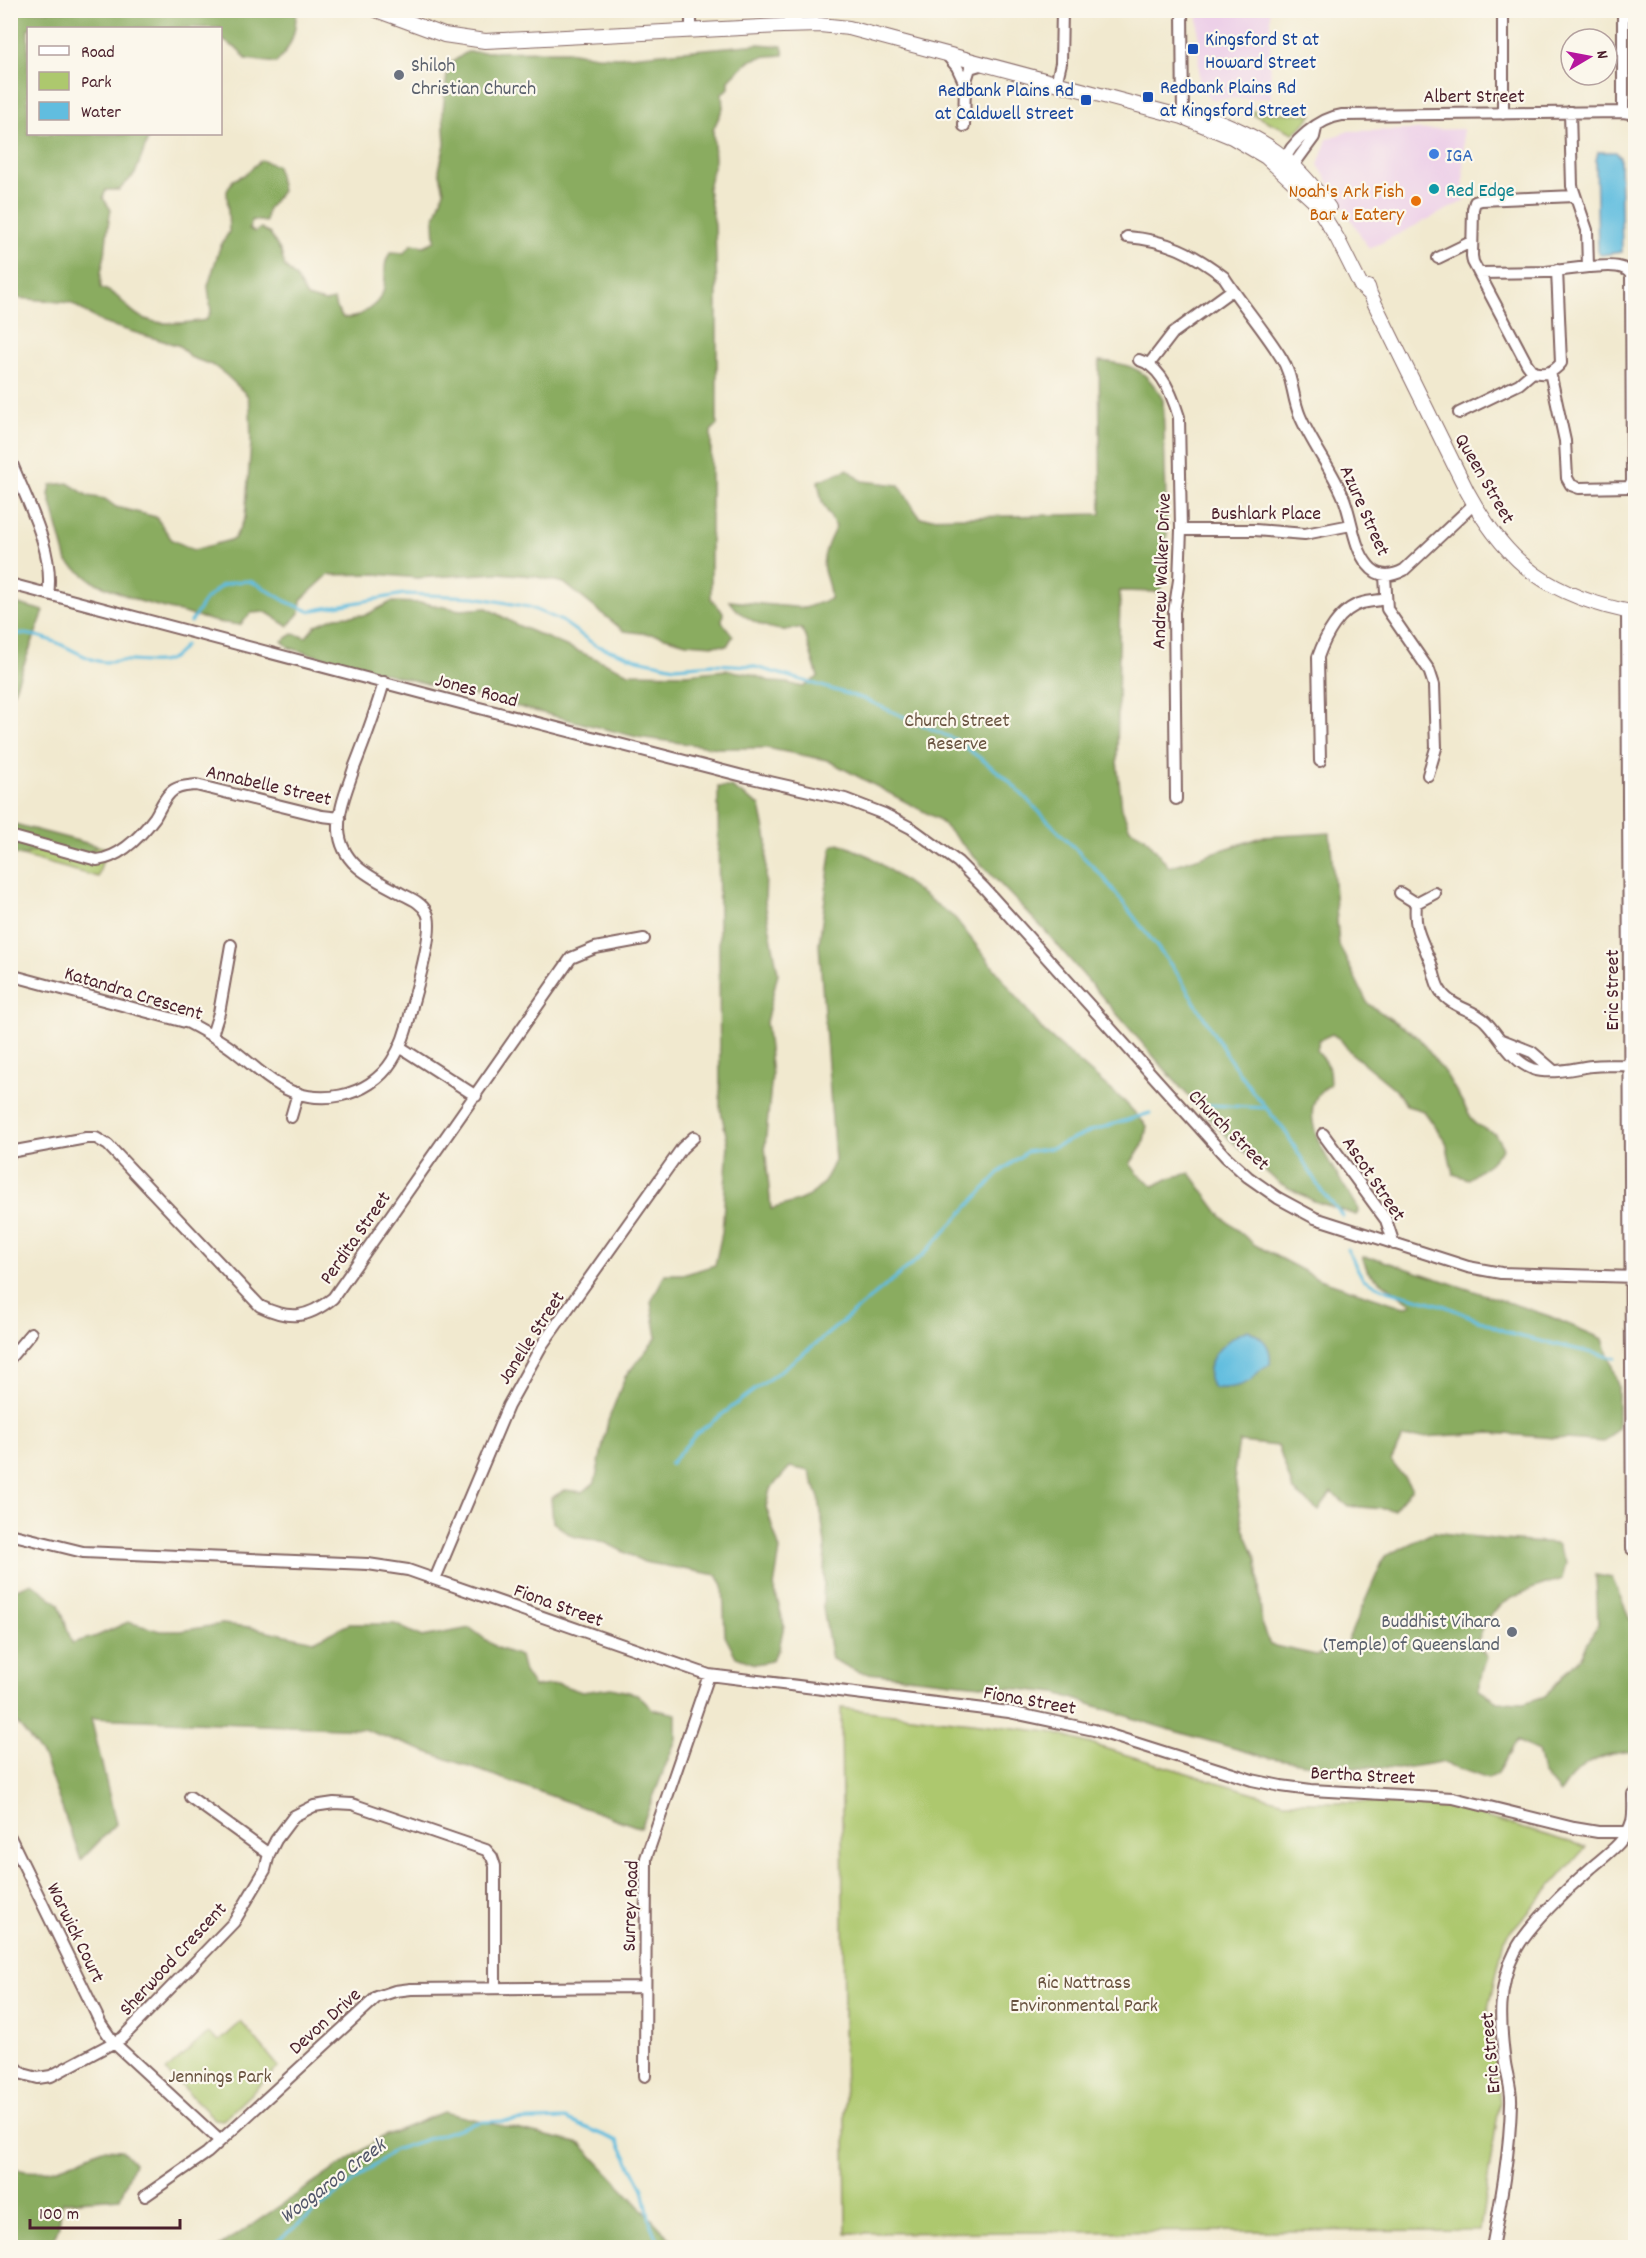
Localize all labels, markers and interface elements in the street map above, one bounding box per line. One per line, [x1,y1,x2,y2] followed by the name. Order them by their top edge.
[27,27,222,135] legend
[1205,27,1319,78] place label: Kingsford St at Howard Street
[1559,27,1619,87] north arrow
[81,41,115,66] text: Road
[1186,42,1200,56] marker: Kingsford St at Howard Street
[1589,49,1613,61] text: N
[411,53,536,104] place label: Shiloh Christian Church
[392,68,406,82] marker: Shiloh Christian Church
[81,71,112,96] text: Park
[1160,75,1307,126] place label: Redbank Plains Rd at Kingsford Street
[935,78,1074,129] place label: Redbank Plains Rd at Caldwell Street
[1423,84,1525,112] street label: Albert Street
[1141,90,1155,104] marker: Redbank Plains Rd at Kingsford Street
[1079,93,1093,107] marker: Redbank Plains Rd at Caldwell Street
[81,101,121,126] text: Water
[1446,143,1473,171] place label: IGA
[1427,147,1441,161] marker: IGA
[1446,178,1515,206] place label: Red Edge
[1288,179,1405,230] place label: Noah's Ark Fish Bar & Eatery
[1427,182,1441,196] marker: Red Edge
[1409,194,1423,208] marker: Noah's Ark Fish Bar & Eatery
[1446,429,1521,530] street label: Queen Street
[1331,461,1396,561] street label: Azure Street
[1146,492,1180,650] street label: Andrew Walker Drive
[1211,501,1321,529] street label: Bushlark Place
[432,667,521,716] street label: Jones Road
[904,708,1010,759] park label: Church Street Reserve
[203,759,334,815] street label: Annabelle Street
[1600,949,1628,1031] street label: Eric Street
[60,961,206,1029] street label: Katandra Crescent
[1181,1084,1275,1178] street label: Church Street
[1334,1132,1411,1228] street label: Ascot Street
[314,1186,399,1291] street label: Perdita Street
[492,1286,573,1391] street label: Janelle Street
[509,1578,607,1636] street label: Fiona Street
[1323,1609,1501,1660] place label: Buddhist Vihara (Temple) of Queensland
[1505,1625,1519,1639] marker: Buddhist Vihara (Temple) of Queensland
[981,1680,1078,1724] street label: Fiona Street
[1310,1760,1416,1794] street label: Bertha Street
[616,1860,648,1952] street label: Surrey Road
[38,1879,111,1988] street label: Warwick Court
[114,1897,235,2023] street label: Sherwood Crescent
[1010,1970,1158,2021] park label: Ric Nattrass Environmental Park
[284,1982,368,2062] street label: Devon Drive
[1474,2011,1509,2094] street label: Eric Street
[168,2064,272,2092] park label: Jennings Park
[274,2131,395,2232] water label: Woogaroo Creek
[30,2192,180,2230] scale bar
[39,2203,79,2228] text: 100 m

